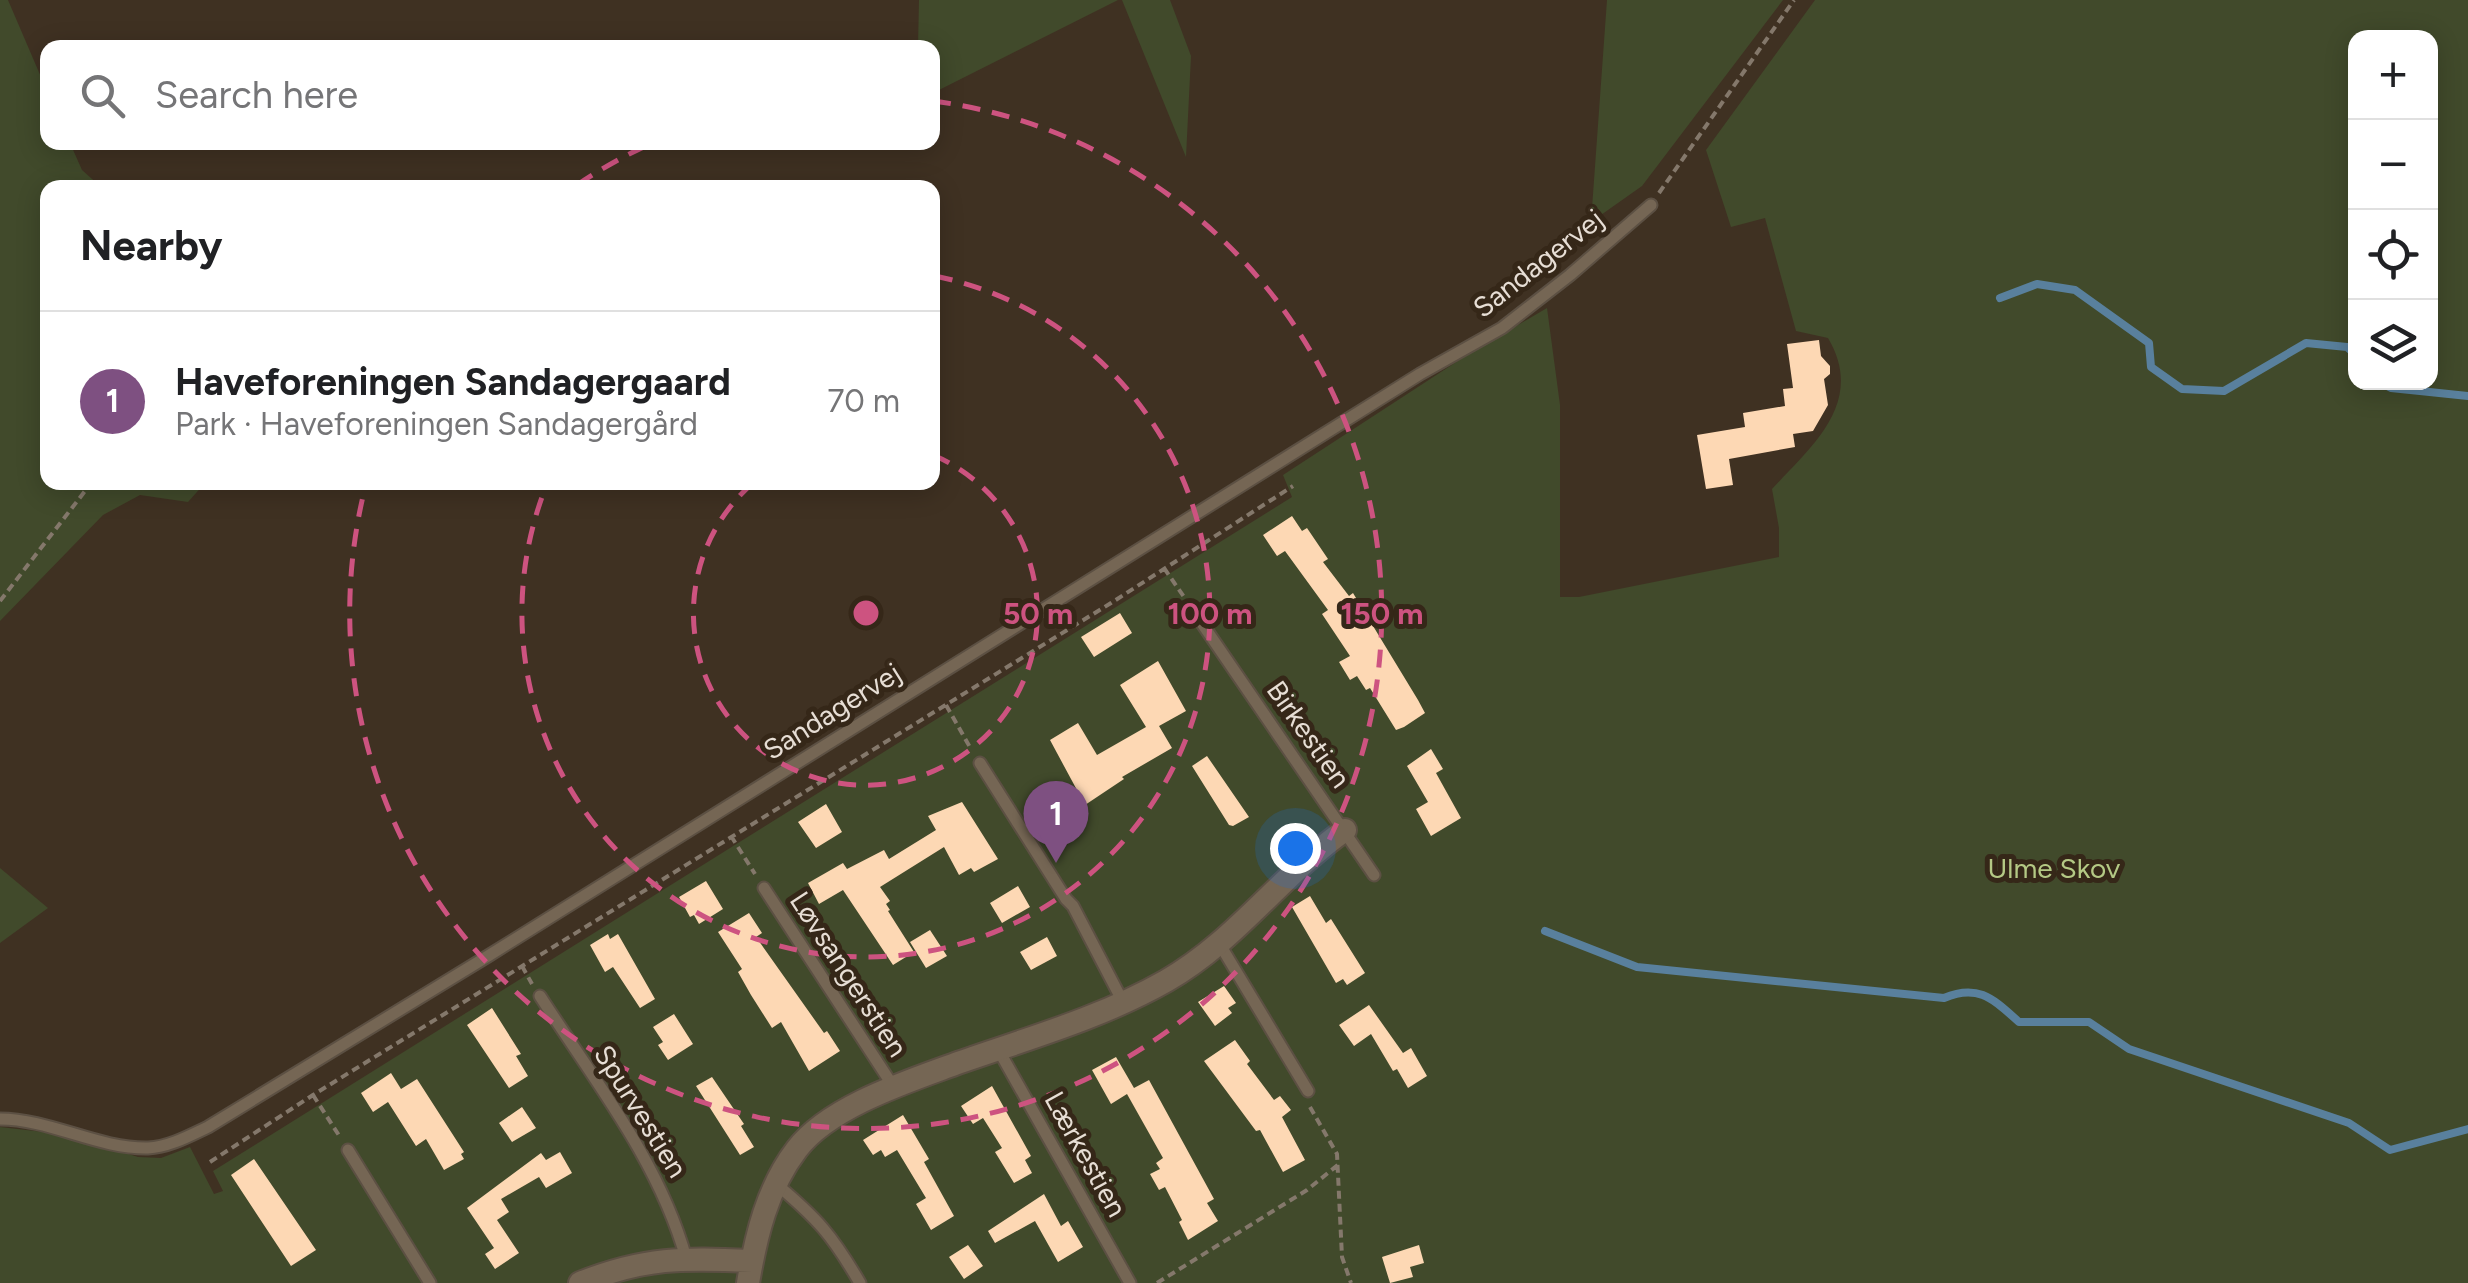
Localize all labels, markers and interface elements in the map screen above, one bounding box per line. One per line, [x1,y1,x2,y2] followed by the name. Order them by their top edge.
[2348,30,2438,390] map controls
[2348,30,2438,120] button: +
[40,40,940,150] search box
[75,68,130,123] icon: search
[155,72,358,118] text: Search here
[2348,120,2438,210] button: −
[1466,202,1610,324] street label: Sandagervej
[2348,210,2438,300] button: locate
[80,220,222,271] text: Nearby
[2348,300,2438,390] button: layers
[175,359,731,405] text: Haveforeningen Sandagergaard
[106,382,119,420] text: 1
[827,382,900,420] text: 70 m
[175,405,698,443] text: Park · Haveforeningen Sandagergård
[848,595,884,631] centre of rings
[1003,595,1073,632] text: 50 m
[1168,595,1252,632] text: 100 m
[1341,595,1423,632] text: 150 m
[757,655,907,767] street label: Sandagervej
[1260,674,1358,794] street label: Birkestien
[1024,780,1088,863] pin: 1
[1270,823,1321,874] your location
[1988,851,2121,885] park label: Ulme Skov
[783,885,915,1063] street label: Løvsangerstien
[587,1039,695,1183] street label: Spurvestien
[1038,1085,1134,1223] street label: Lærkestien

